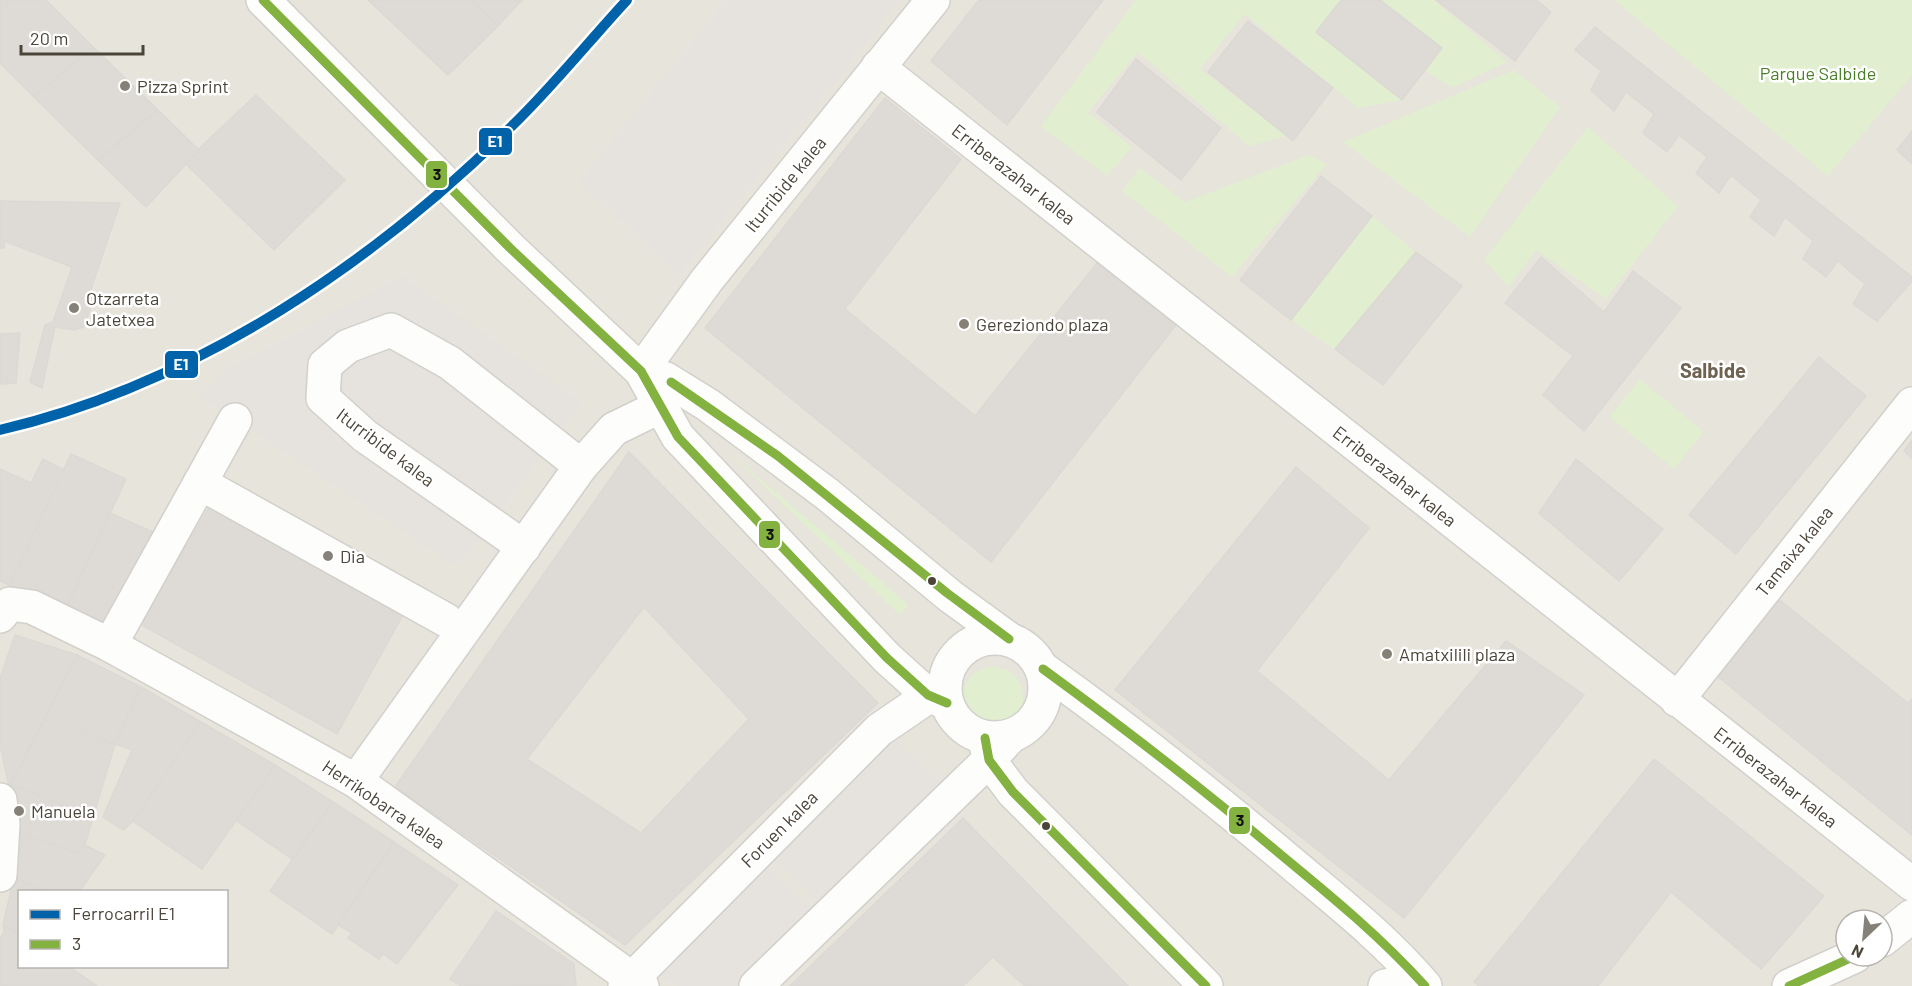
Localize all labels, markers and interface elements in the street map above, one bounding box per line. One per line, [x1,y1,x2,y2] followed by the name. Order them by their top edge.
[21,18,142,56] scale bar
[30,27,68,49] text: 20 m
[1760,62,1876,84] park label: Parque Salbide
[137,75,229,97] place label: Pizza Sprint
[118,79,132,93] marker: Pizza Sprint
[948,119,1080,229] street label: Erriberazahar kalea
[478,127,513,156] line badge: E1
[487,131,503,150] text: E1
[740,132,830,236] street label: Iturribide kalea
[425,160,448,189] line badge: 3
[433,164,441,183] text: 3
[86,287,159,330] place label: Otzarreta Jatetxea
[67,301,81,315] marker: Otzarreta Jatetxea
[976,313,1108,335] place label: Gereziondo plaza
[957,317,971,331] marker: Gereziondo plaza
[164,350,199,379] line badge: E1
[173,354,189,373] text: E1
[1680,358,1746,382] district label: Salbide
[333,403,439,491] street label: Iturribide kalea
[1329,421,1461,531] street label: Erriberazahar kalea
[1751,501,1837,601] street label: Tamaixa kalea
[758,520,781,549] line badge: 3
[766,524,774,543] text: 3
[340,545,365,567] place label: Dia
[321,549,335,563] marker: Dia
[926,575,938,587] unlabelled marker
[1399,643,1515,665] place label: Amatxilili plaza
[1380,647,1394,661] marker: Amatxilili plaza
[1710,722,1842,832] street label: Erriberazahar kalea
[318,755,450,853] street label: Herrikobarra kalea
[736,786,822,872] street label: Foruen kalea
[31,800,95,822] place label: Manuela
[12,804,26,818] marker: Manuela
[1228,806,1251,835] line badge: 3
[1236,810,1244,829] text: 3
[1040,820,1052,832] unlabelled marker
[18,890,228,968] legend
[72,902,175,924] text: Ferrocarril E1
[1834,908,1894,968] north arrow
[72,932,81,954] text: 3
[1848,941,1866,963] text: N

